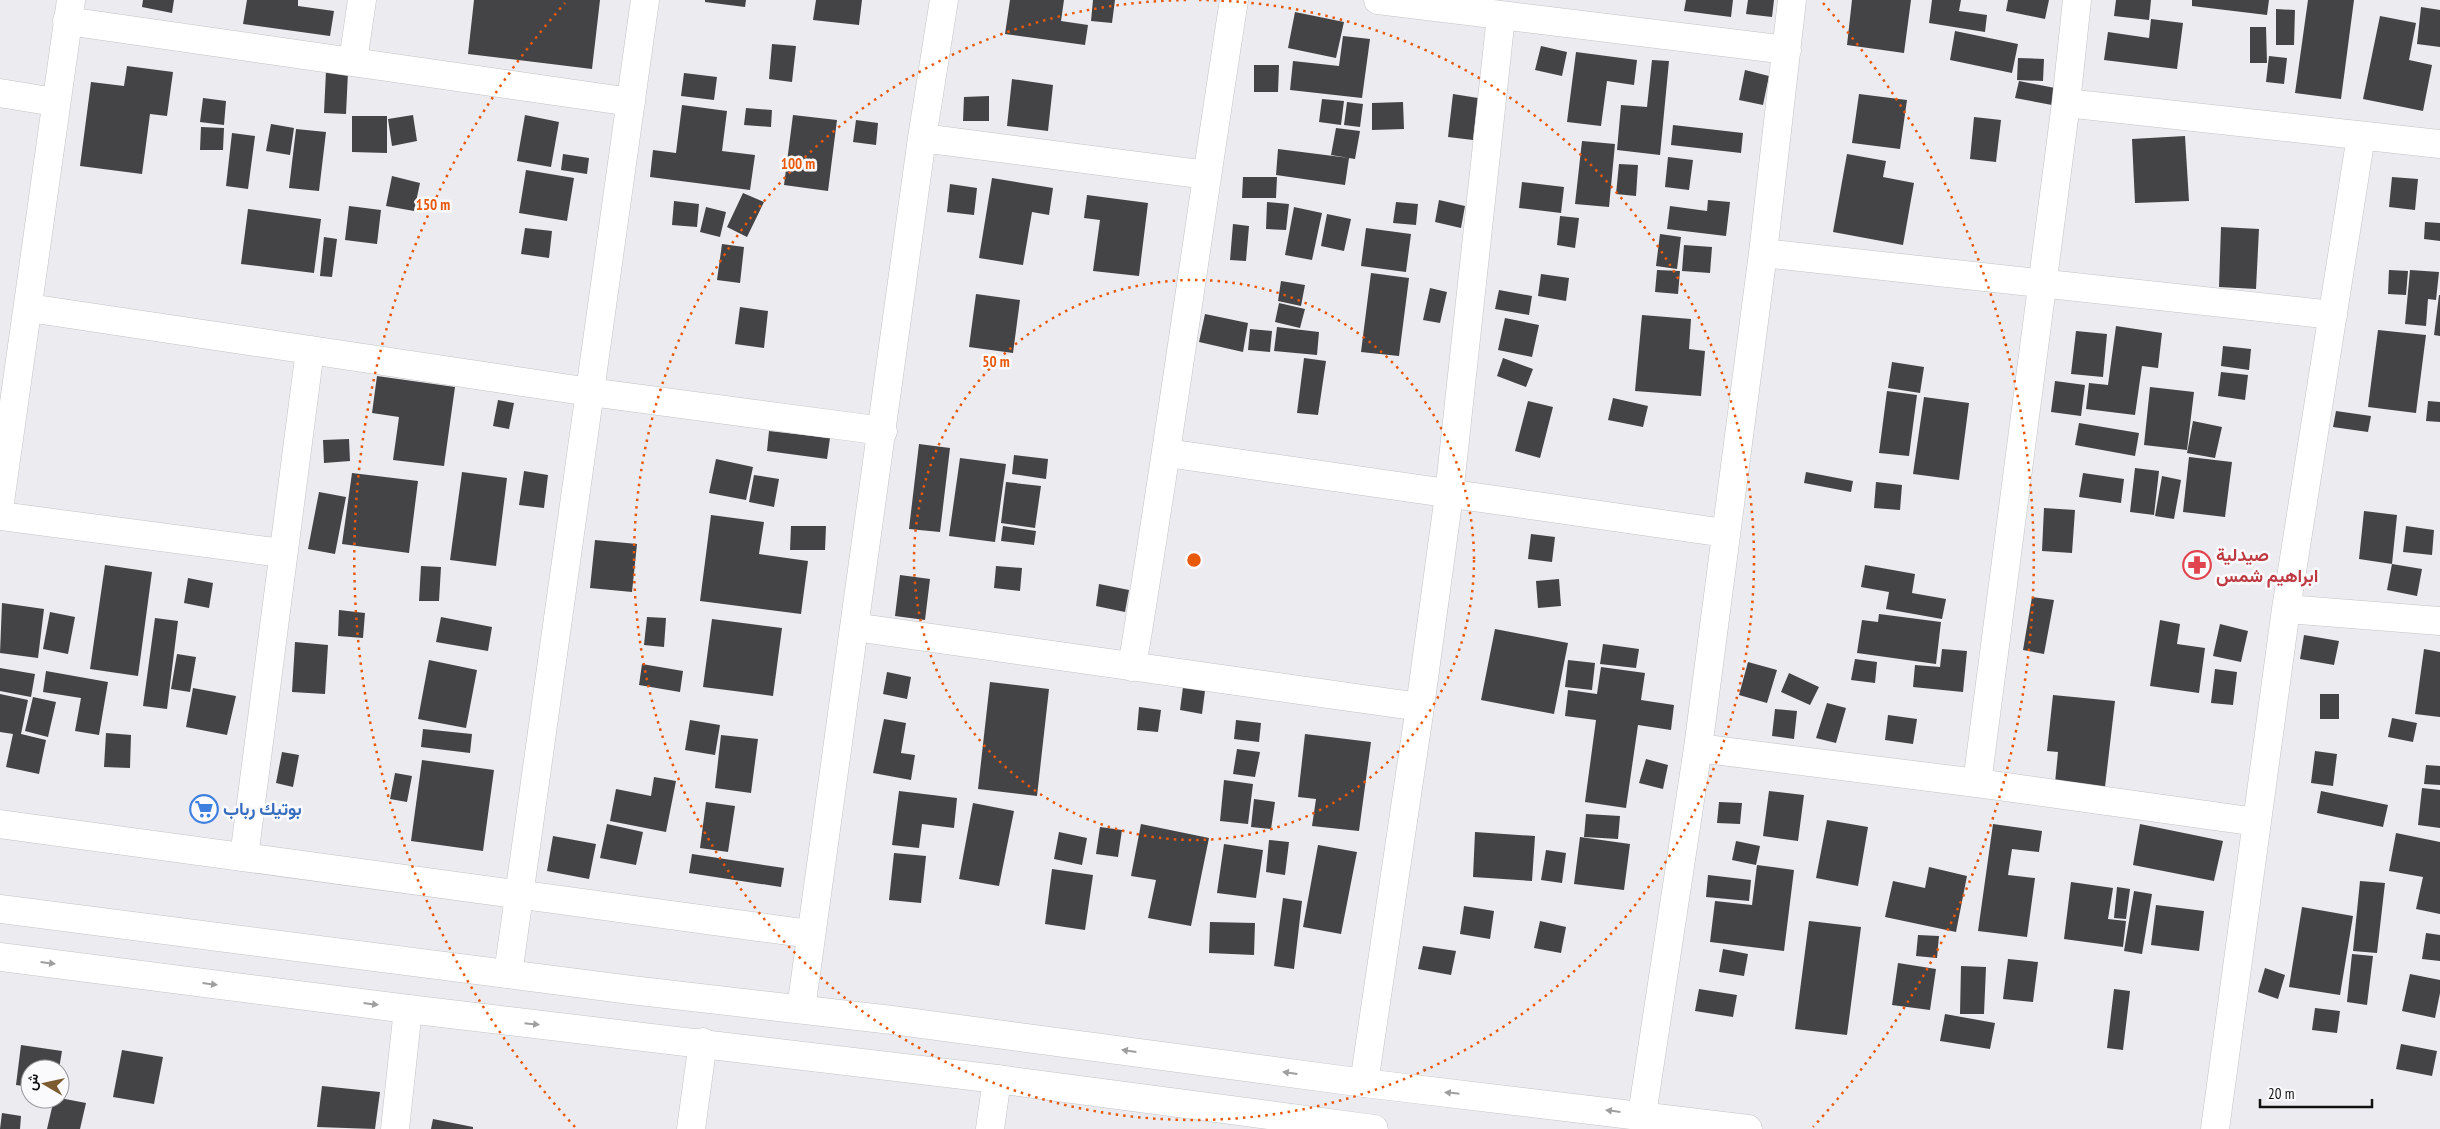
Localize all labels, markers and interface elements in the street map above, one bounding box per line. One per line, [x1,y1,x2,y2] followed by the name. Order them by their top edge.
[781,154,815,173] text: 100 m
[416,195,450,214] text: 150 m
[982,352,1010,371] text: 50 m
[2216,543,2318,588] place label: صيدلية ابراهيم شمس
[2182,550,2212,580] pharmacy icon: صيدلية ابراهيم شمس
[1185,551,1203,569] centre of rings
[189,794,219,824] supermarket icon: بوتيك رباب
[223,797,302,820] place label: بوتيك رباب
[41,960,57,968] one-way arrow
[202,980,218,988] one-way arrow
[363,1001,379,1009] one-way arrow
[524,1020,540,1028] one-way arrow
[1121,1047,1137,1055] one-way arrow
[20,1059,70,1109] north arrow
[1282,1068,1298,1076] one-way arrow
[22,1072,42,1092] text: ش
[2260,1076,2372,1108] scale bar
[2268,1084,2294,1103] text: 20 m
[1443,1089,1459,1097] one-way arrow
[1605,1107,1621,1115] one-way arrow

